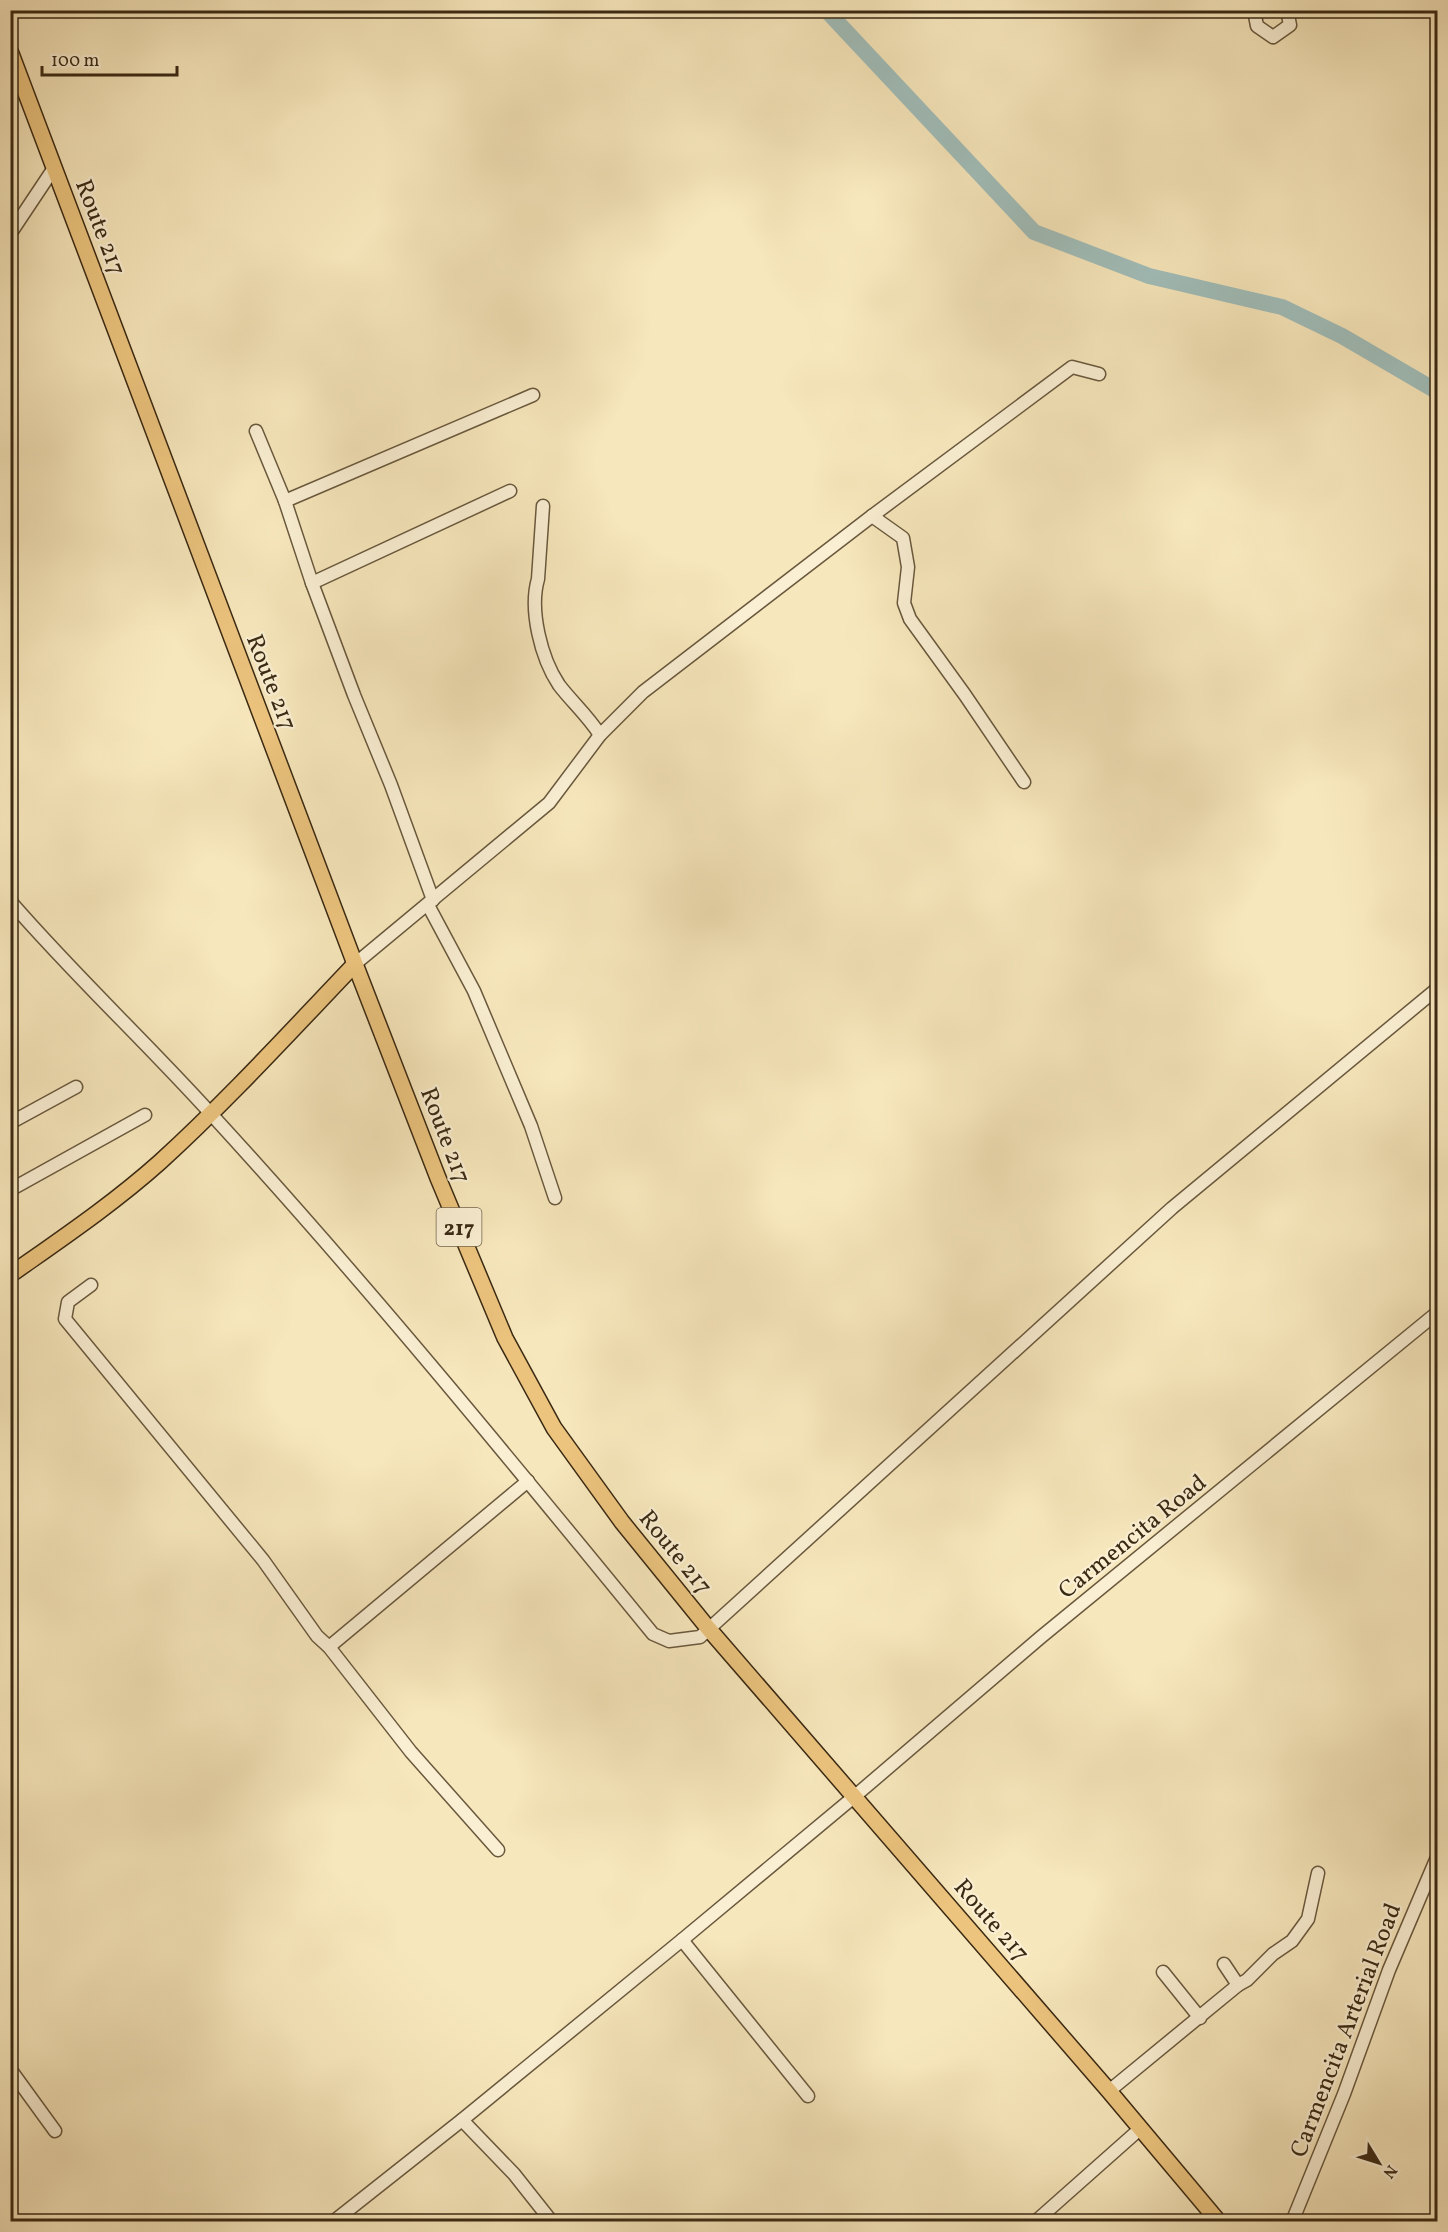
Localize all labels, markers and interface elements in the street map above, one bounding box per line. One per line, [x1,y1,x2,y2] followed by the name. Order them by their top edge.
[42,39,177,77] scale bar
[51,49,100,74] text: 100 m
[65,175,133,281] street label: Route 217
[236,630,304,736] street label: Route 217
[410,1083,478,1189] street label: Route 217
[436,1208,482,1246] road number: 217
[1052,1467,1215,1608] street label: Carmencita Road
[630,1504,719,1603] street label: Route 217
[945,1872,1036,1970] street label: Route 217
[1283,1899,1411,2163] street label: Carmencita Arterial Road
[1349,2133,1409,2193] north arrow
[1377,2160,1401,2183] text: N

